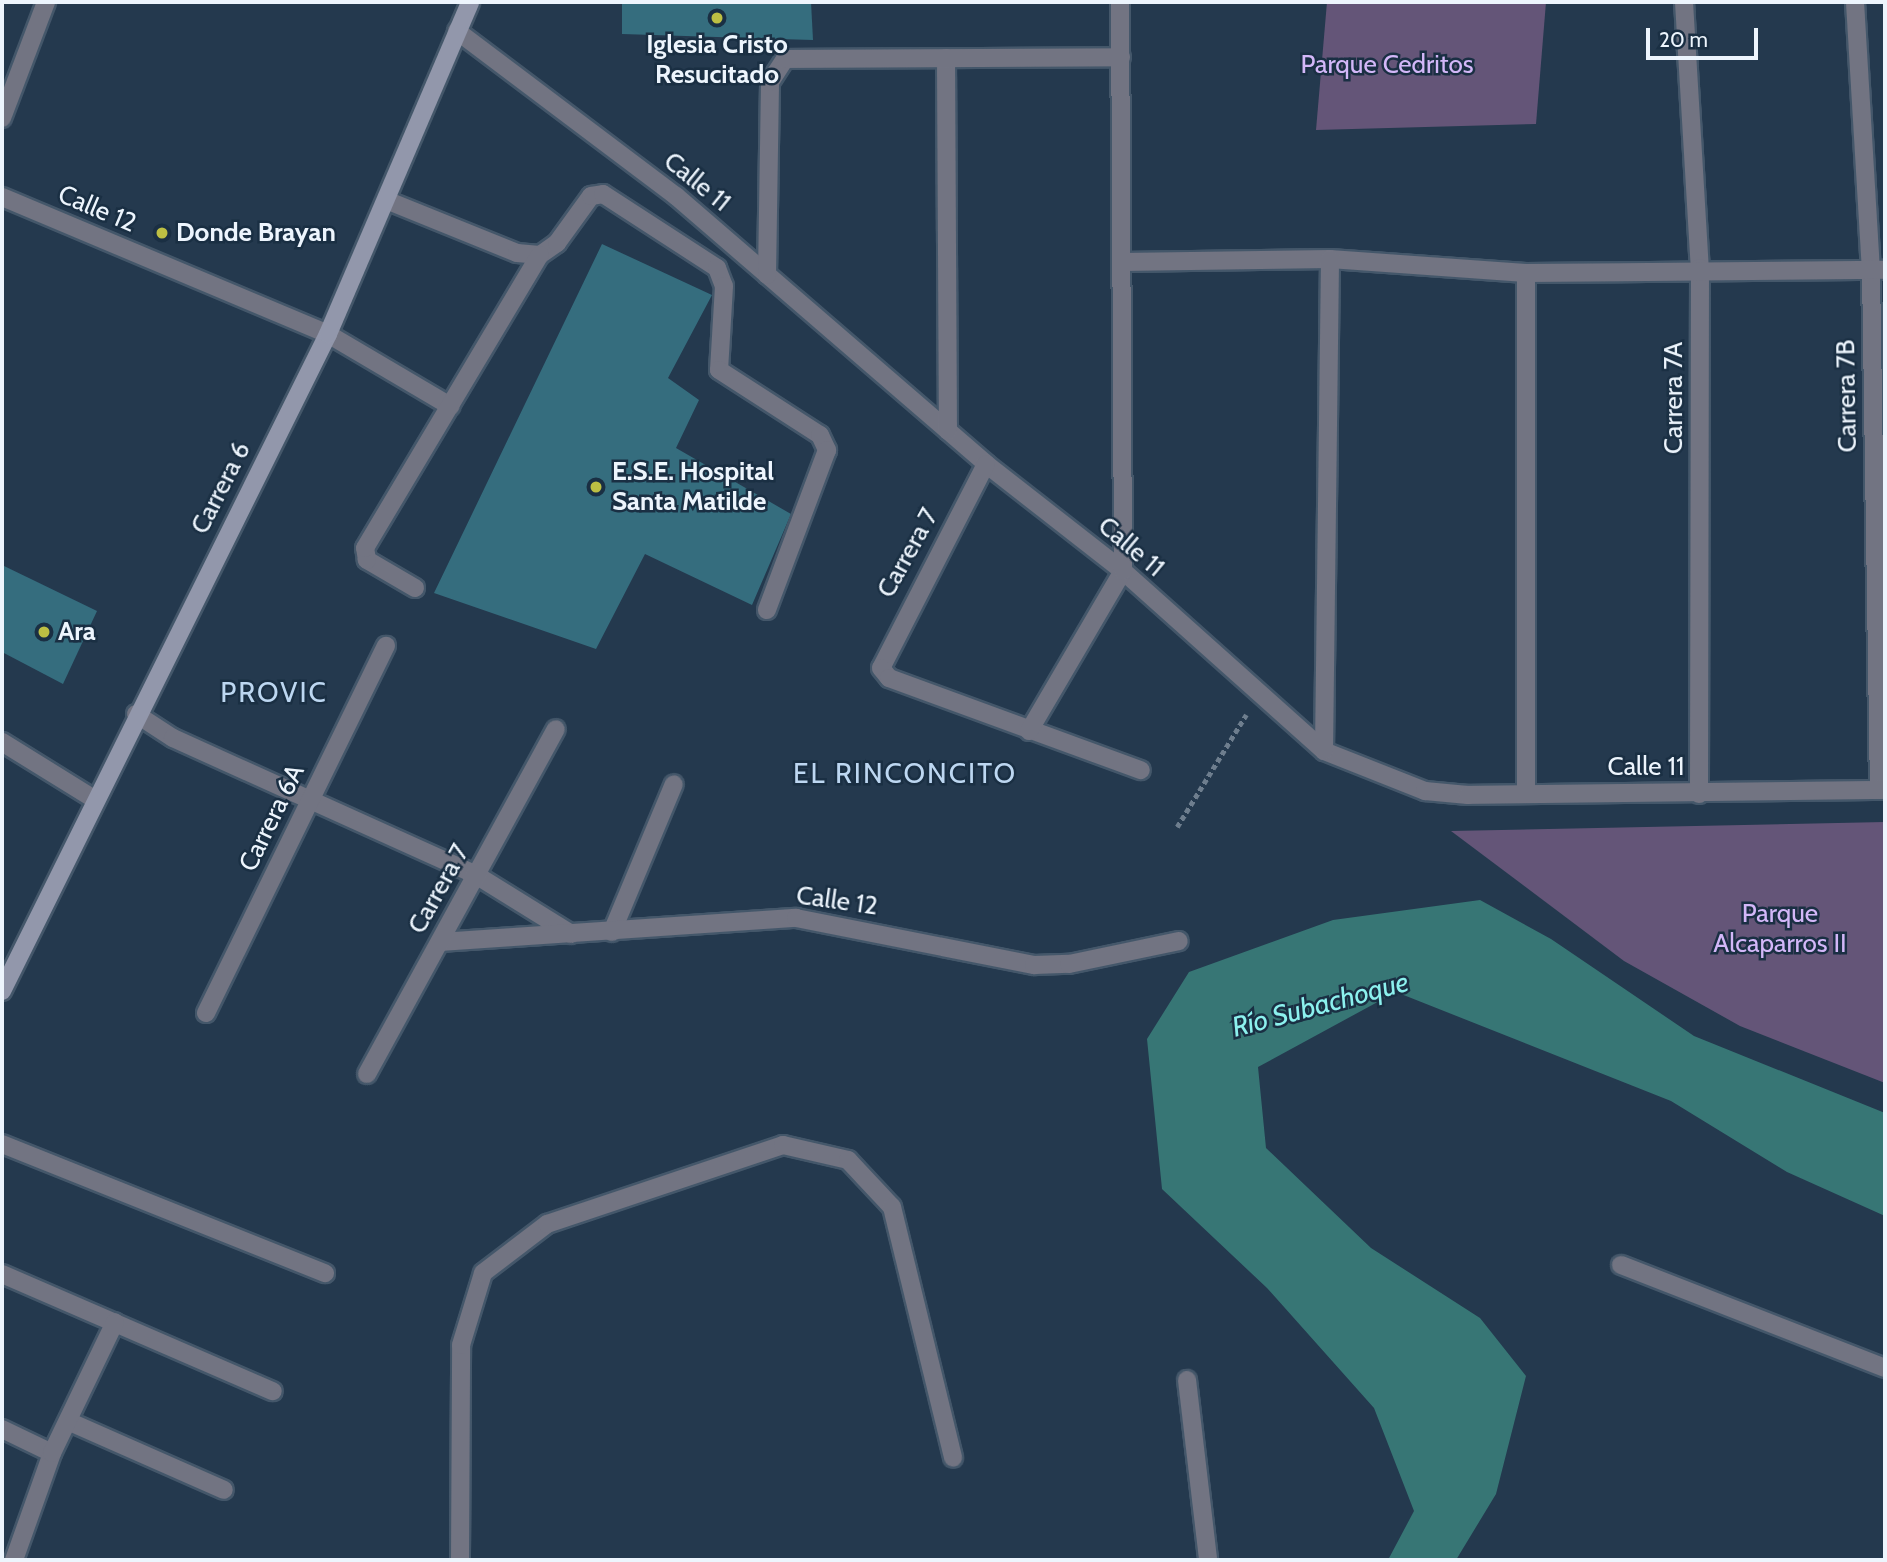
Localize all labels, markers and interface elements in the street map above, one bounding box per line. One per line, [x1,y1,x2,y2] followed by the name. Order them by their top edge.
[709,10,725,26] marker: Iglesia Cristo Resucitado
[1649,14,1761,58] scale bar
[1659,27,1708,52] text: 20 m
[646,29,788,90] place label: Iglesia Cristo Resucitado
[1301,49,1473,81] park label: Parque Cedritos
[657,146,737,218] street label: Calle 11
[53,179,141,239] street label: Calle 12
[176,217,336,249] place label: Donde Brayan
[154,225,170,241] marker: Donde Brayan
[1830,339,1864,453] street label: Carrera 7B
[1658,342,1690,454] street label: Carrera 7A
[185,437,257,539] street label: Carrera 6
[612,456,774,518] place label: E.S.E. Hospital Santa Matilde
[586,477,606,497] marker: E.S.E. Hospital Santa Matilde
[871,503,945,603] street label: Carrera 7
[1092,510,1170,584] street label: Calle 11
[58,616,96,648] place label: Ara
[36,624,52,640] marker: Ara
[221,675,327,709] district label: PROVIC
[1608,751,1684,783] street label: Calle 11
[795,756,1015,790] district label: EL RINCONCITO
[233,759,311,877] street label: Carrera 6A
[402,839,476,939] street label: Carrera 7
[794,880,880,922] street label: Calle 12
[1713,898,1847,960] park label: Parque Alcaparros II
[1228,964,1412,1044] water label: Río Subachoque

